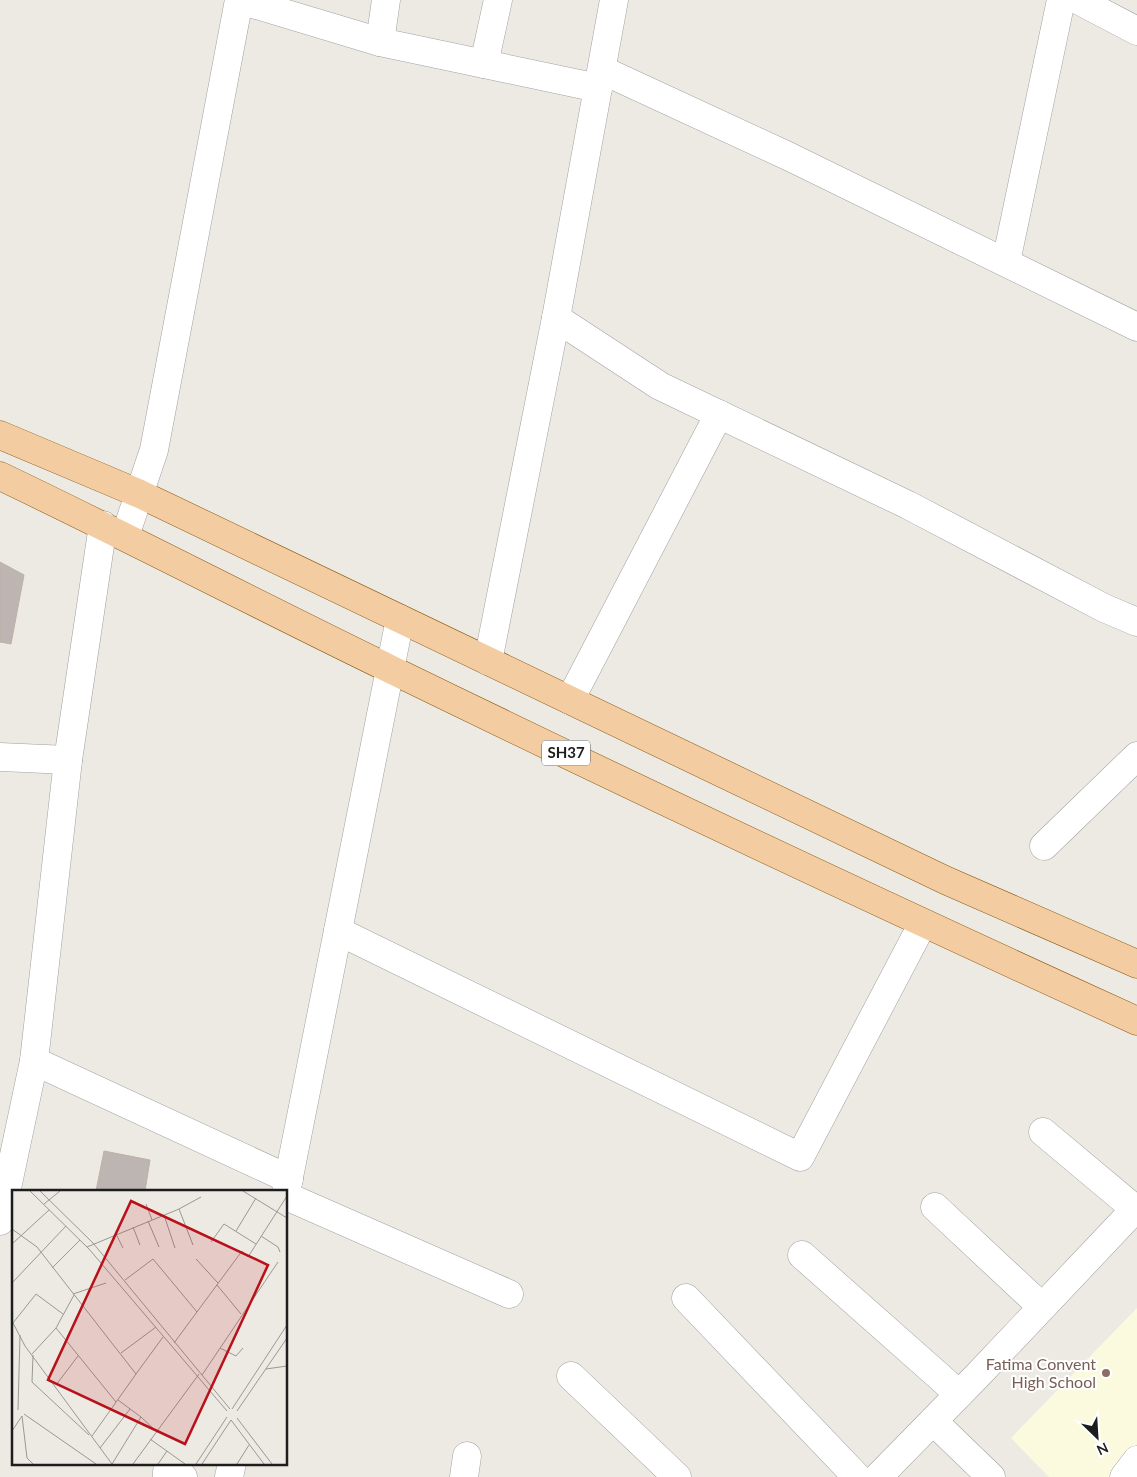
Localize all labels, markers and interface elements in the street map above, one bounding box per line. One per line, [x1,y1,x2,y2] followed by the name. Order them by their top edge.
[542,740,590,766] road number: SH37
[12,1190,288,1464] inset map
[986,1354,1096,1391] place label: Fatima Convent High School
[1100,1367,1112,1379] marker: Fatima Convent High School
[1072,1412,1122,1462] north arrow
[1094,1439,1111,1459] text: N

